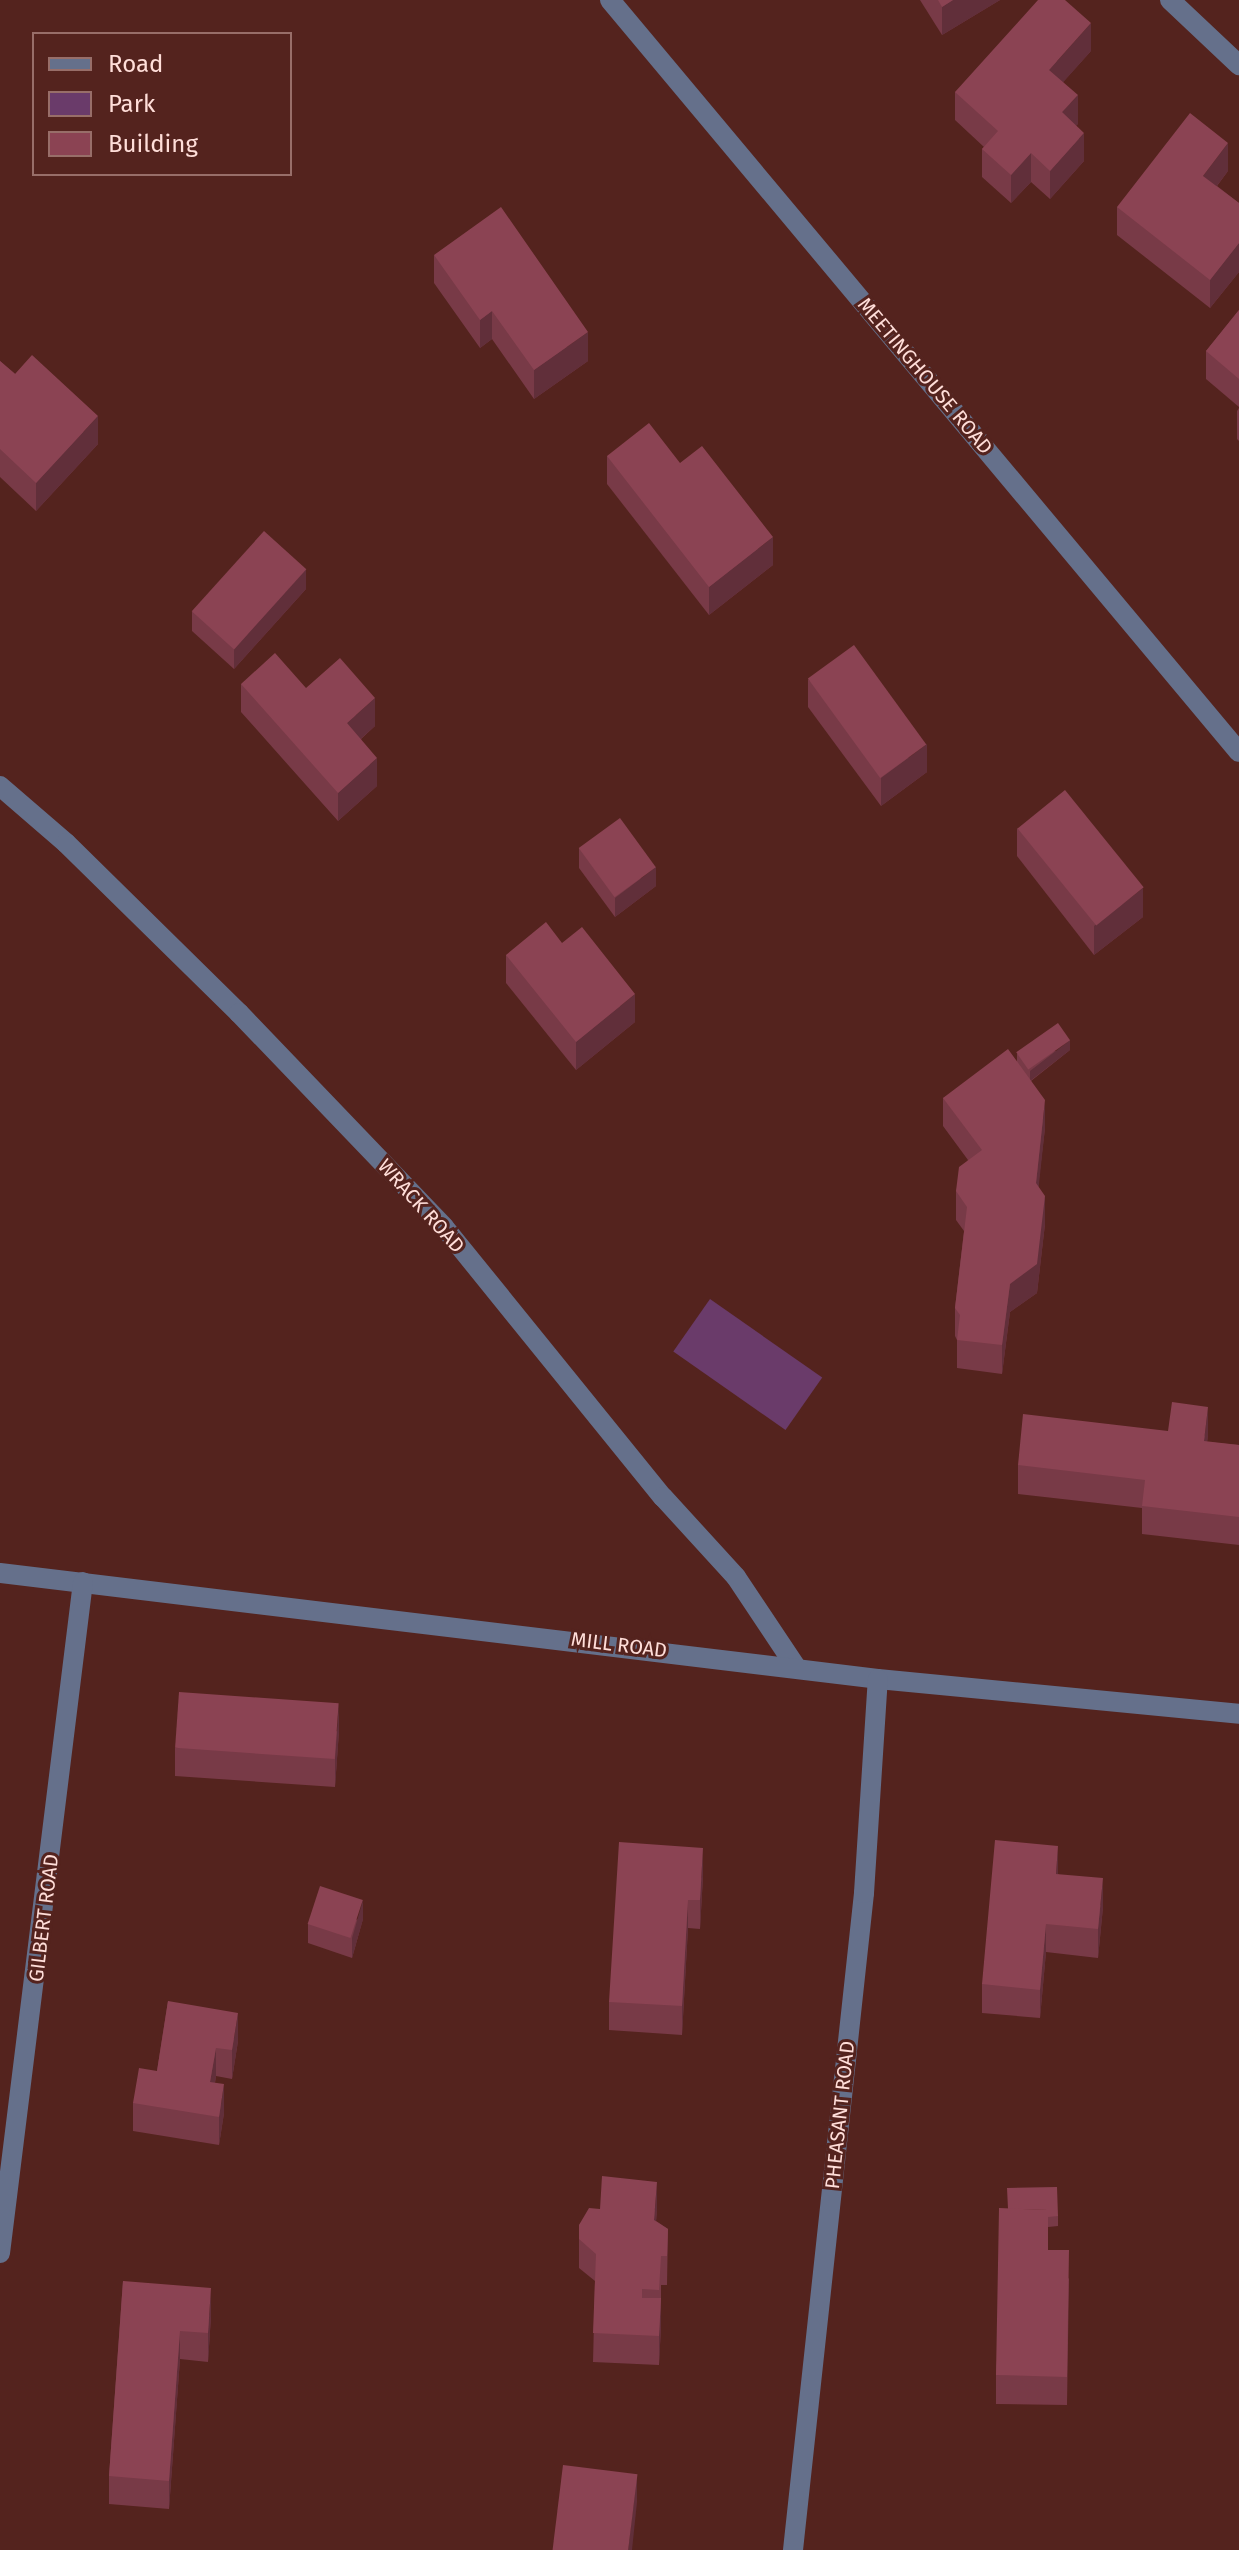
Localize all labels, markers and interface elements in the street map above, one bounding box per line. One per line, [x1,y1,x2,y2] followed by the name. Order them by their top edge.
[32,32,292,176] legend
[108,50,163,78] text: Road
[108,90,155,118] text: Park
[108,130,198,158] text: Building
[853,293,997,459] street label: MEETINGHOUSE ROAD
[373,1154,469,1258] street label: WRACK ROAD
[570,1627,668,1663] street label: MILL ROAD
[24,1853,64,1983] street label: GILBERT ROAD
[820,2040,860,2190] street label: PHEASANT ROAD

